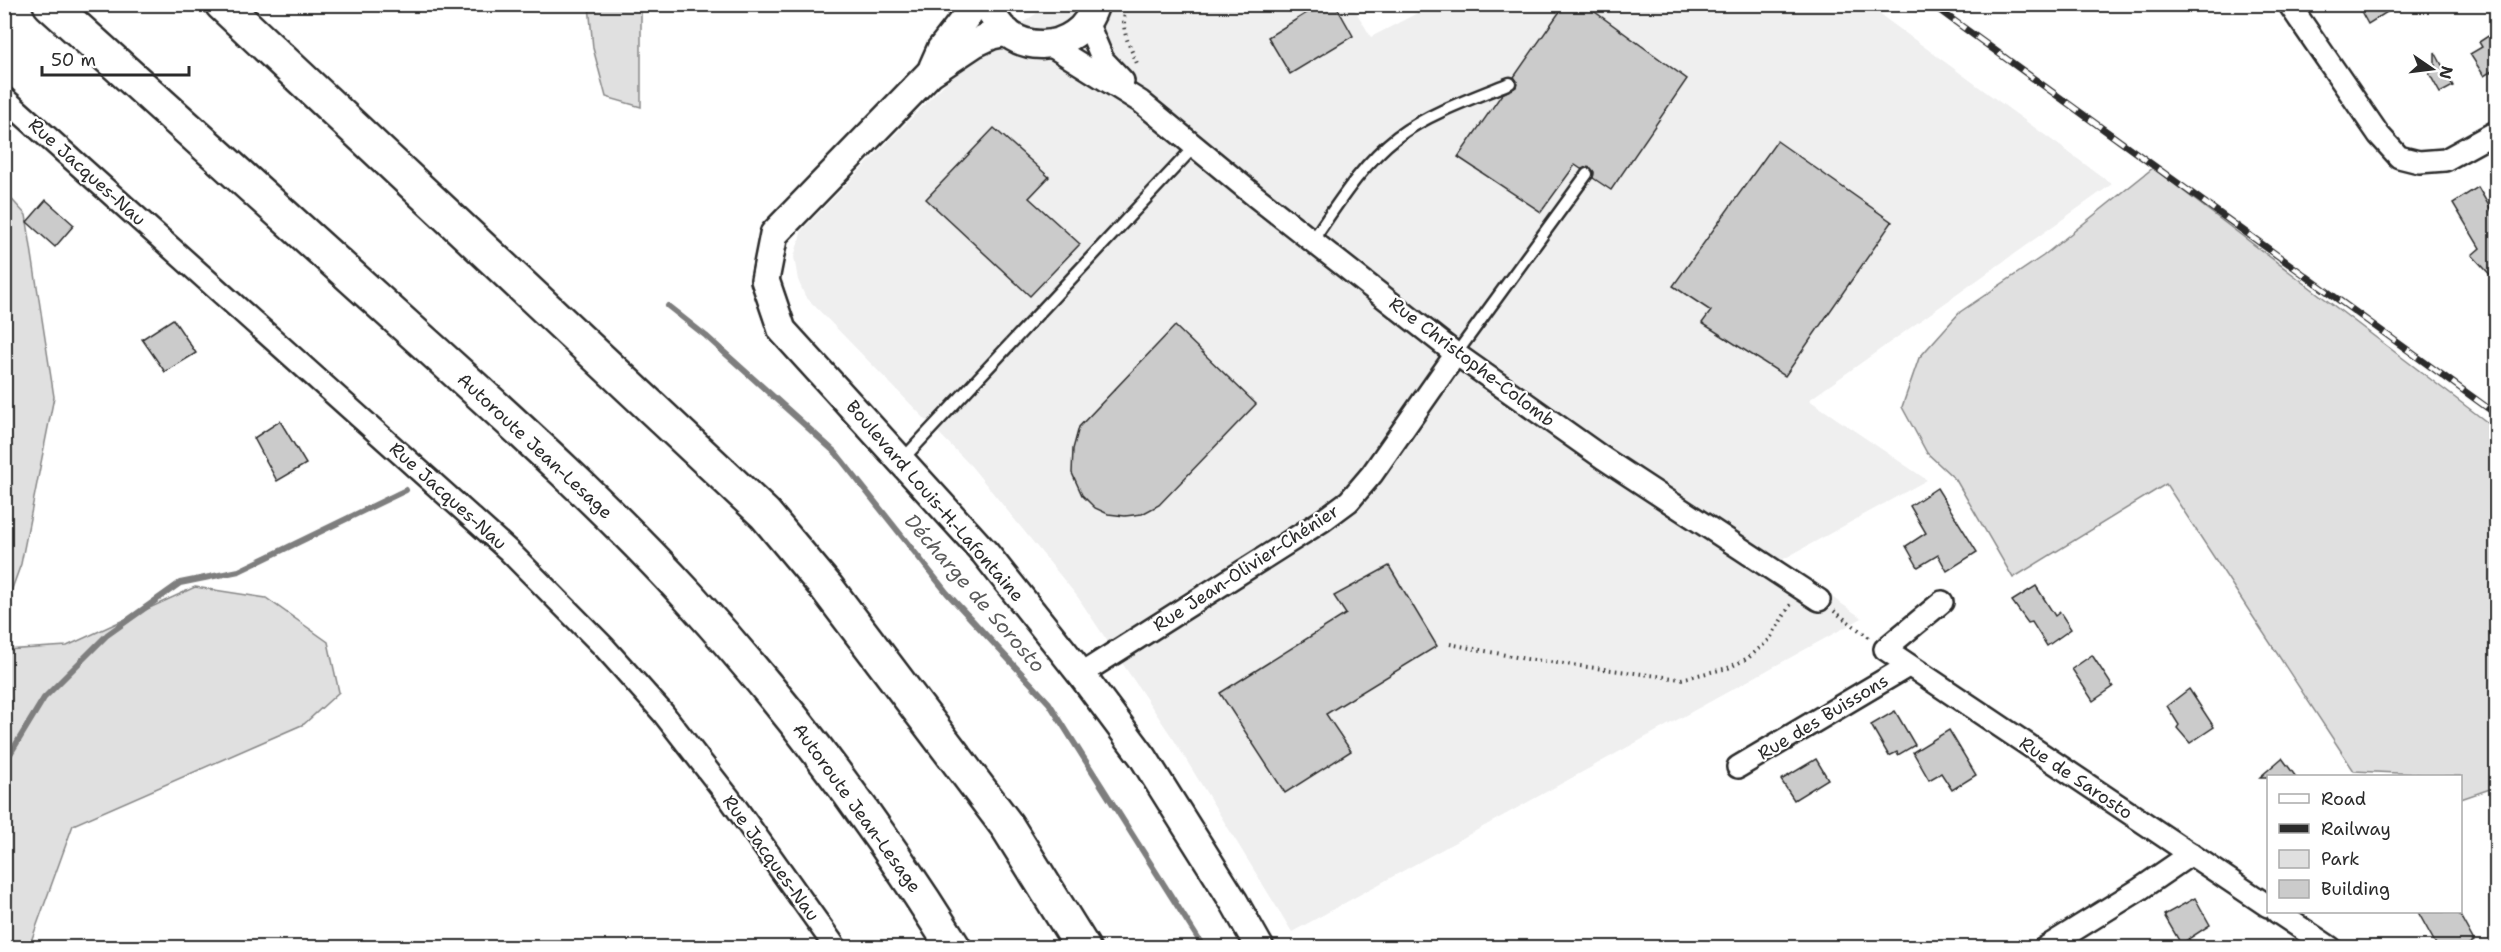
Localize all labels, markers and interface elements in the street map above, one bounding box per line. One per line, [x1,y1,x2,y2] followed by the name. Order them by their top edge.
[42,39,189,77] scale bar
[2402,39,2462,99] north arrow
[51,48,96,72] text: 50 m
[2434,64,2458,81] text: N
[23,113,151,231] street label: Rue Jacques-Nau
[1384,292,1560,432] street label: Rue Christophe-Colomb
[452,368,618,524] street label: Autoroute Jean-Lesage
[841,395,1029,607] street label: Boulevard Louis-H.-Lafontaine
[384,437,512,555] street label: Rue Jacques-Nau
[1149,499,1343,637] street label: Rue Jean-Olivier-Chénier
[899,508,1051,678] water label: Décharge de Sorosto
[1753,669,1893,765] street label: Rue des Buissons
[787,718,927,898] street label: Autoroute Jean-Lesage
[2015,731,2137,825] street label: Rue de Sarosto
[2267,775,2462,913] legend
[2321,787,2366,811] text: Road
[717,790,825,926] street label: Rue Jacques-Nau
[2321,817,2391,841] text: Railway
[2321,847,2360,871] text: Park
[2321,877,2390,901] text: Building

